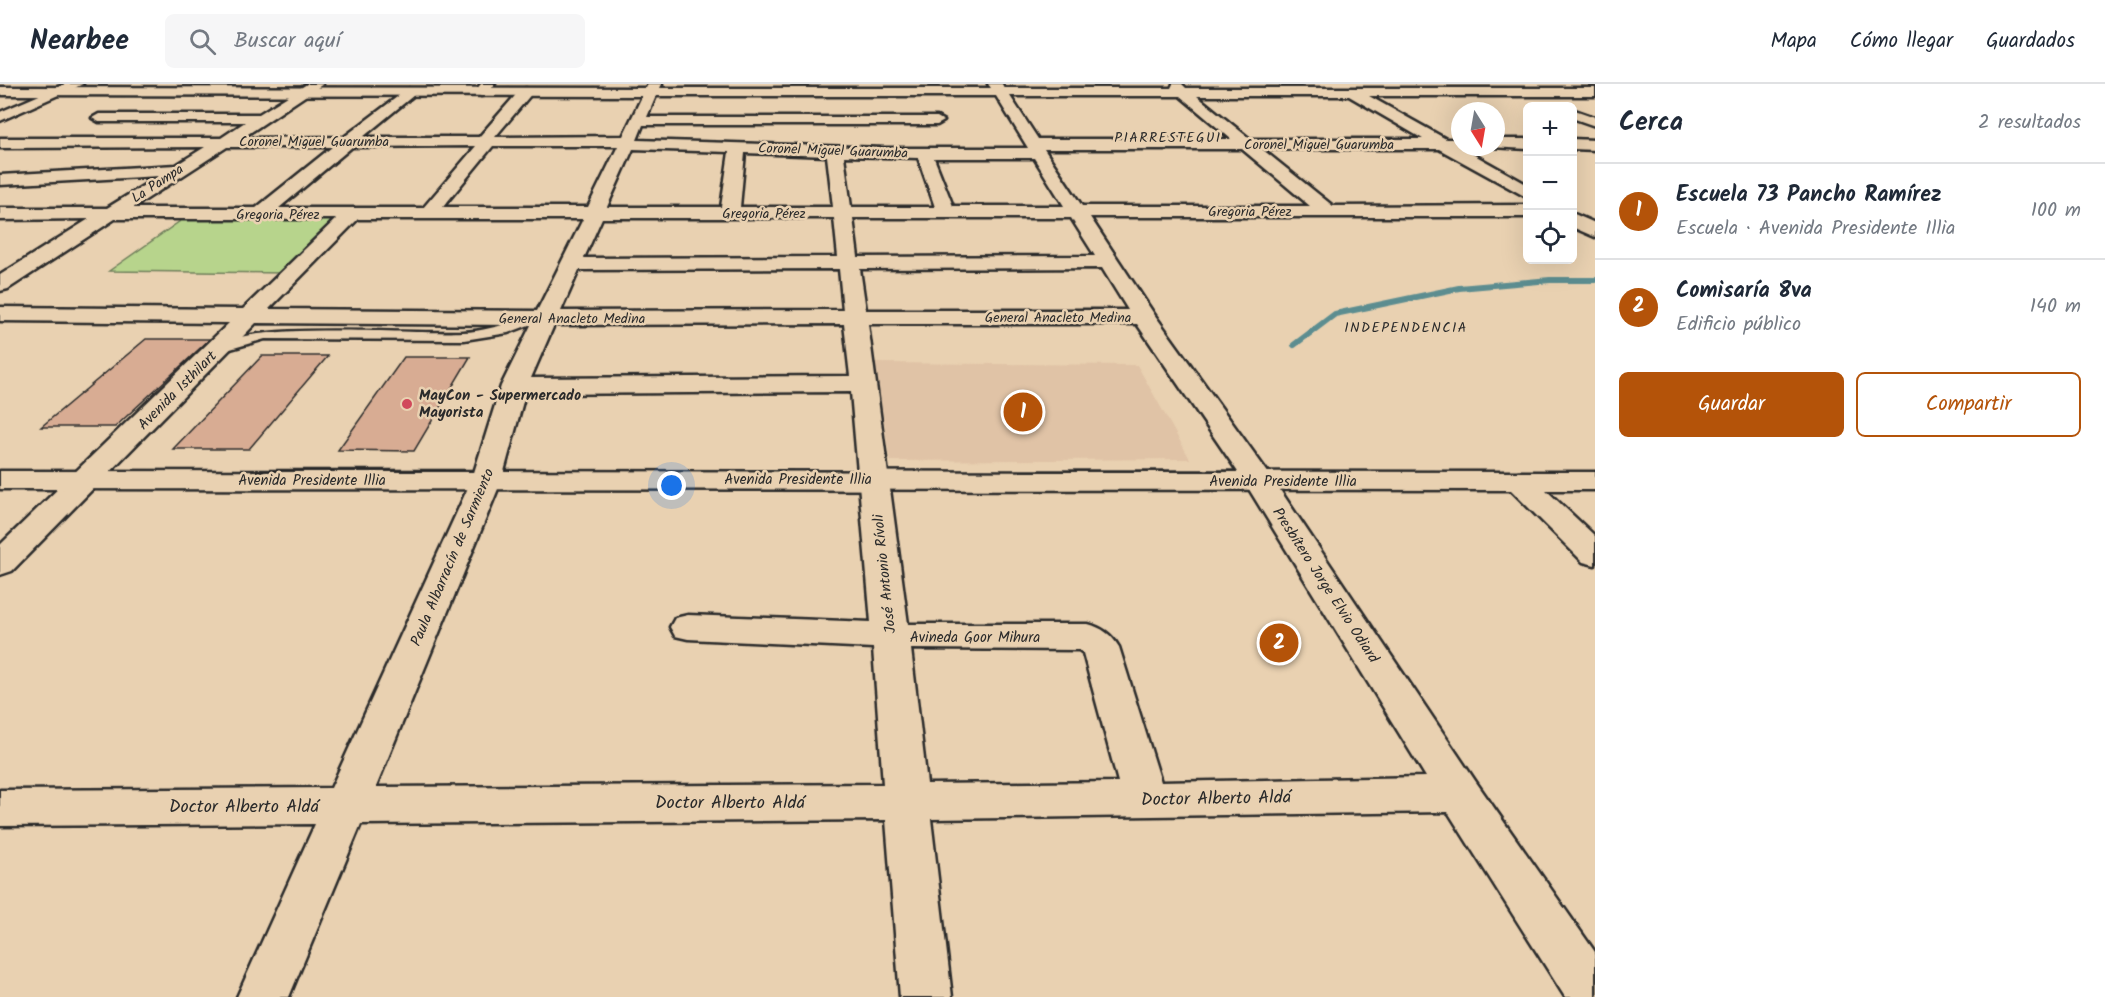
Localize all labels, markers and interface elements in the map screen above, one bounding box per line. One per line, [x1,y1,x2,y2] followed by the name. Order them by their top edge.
[165,14,585,68] search box
[30,19,129,64] text: Nearbee
[234,24,341,59] text: Buscar aquí
[186,25,219,58] icon: search
[1770,25,1817,58] text: Mapa
[1850,25,1953,58] text: Cómo llegar
[1986,25,2075,58] text: Guardados
[1451,102,1505,156] north arrow
[1523,102,1577,264] map controls
[1523,102,1577,156] button: +
[1619,102,1683,144] text: Cerca
[1978,107,2081,139] text: 2 resultados
[1114,127,1222,149] district label: PIARRESTEGUI
[239,131,389,153] street label: Coronel Miguel Guarumba
[1244,134,1394,156] street label: Coronel Miguel Guarumba
[758,137,908,165] street label: Coronel Miguel Guarumba
[1523,156,1577,210] button: −
[127,159,188,209] street label: La Pampa
[1676,178,1942,213] text: Escuela 73 Pancho Ramírez
[1635,195,1642,227] text: 1
[2031,195,2081,227] text: 100 m
[1208,201,1292,223] street label: Gregoria Pérez
[722,203,806,225] street label: Gregoria Pérez
[236,204,320,226] street label: Gregoria Pérez
[1523,210,1577,264] button: locate
[1676,213,1956,245] text: Escuela · Avenida Presidente Illia
[1676,274,1812,309] text: Comisaría 8va
[1633,291,1644,323] text: 2
[2030,291,2081,323] text: 140 m
[985,307,1131,329] street label: General Anacleto Medina
[499,308,645,330] street label: General Anacleto Medina
[1676,309,1801,341] text: Edificio público
[1344,317,1468,339] district label: INDEPENDENCIA
[132,345,223,436] street label: Avenida Isthilart
[1619,372,1844,437] button: Guardar
[1856,372,2081,437] button: Compartir
[419,384,581,425] place label: MayCon - Supermercado Mayorista
[1004,390,1042,434] pin: 1
[400,397,414,411] marker: MayCon - Supermercado Mayorista
[405,465,501,650] street label: Paula Albarracín de Sarmiento
[724,468,872,492] street label: Avenida Presidente Illia
[238,469,386,493] street label: Avenida Presidente Illia
[1209,470,1357,494] street label: Avenida Presidente Illia
[657,471,686,500] your location
[1266,503,1385,669] street label: Presbítero Jorge Elvio Odiard
[867,512,903,635] street label: José Antonio Rívoli
[1260,620,1298,666] pin: 2
[910,626,1040,650] street label: Avineda Goor Mihura
[1141,784,1293,815] street label: Doctor Alberto Aldá
[655,789,807,818] street label: Doctor Alberto Aldá
[169,793,321,822] street label: Doctor Alberto Aldá

